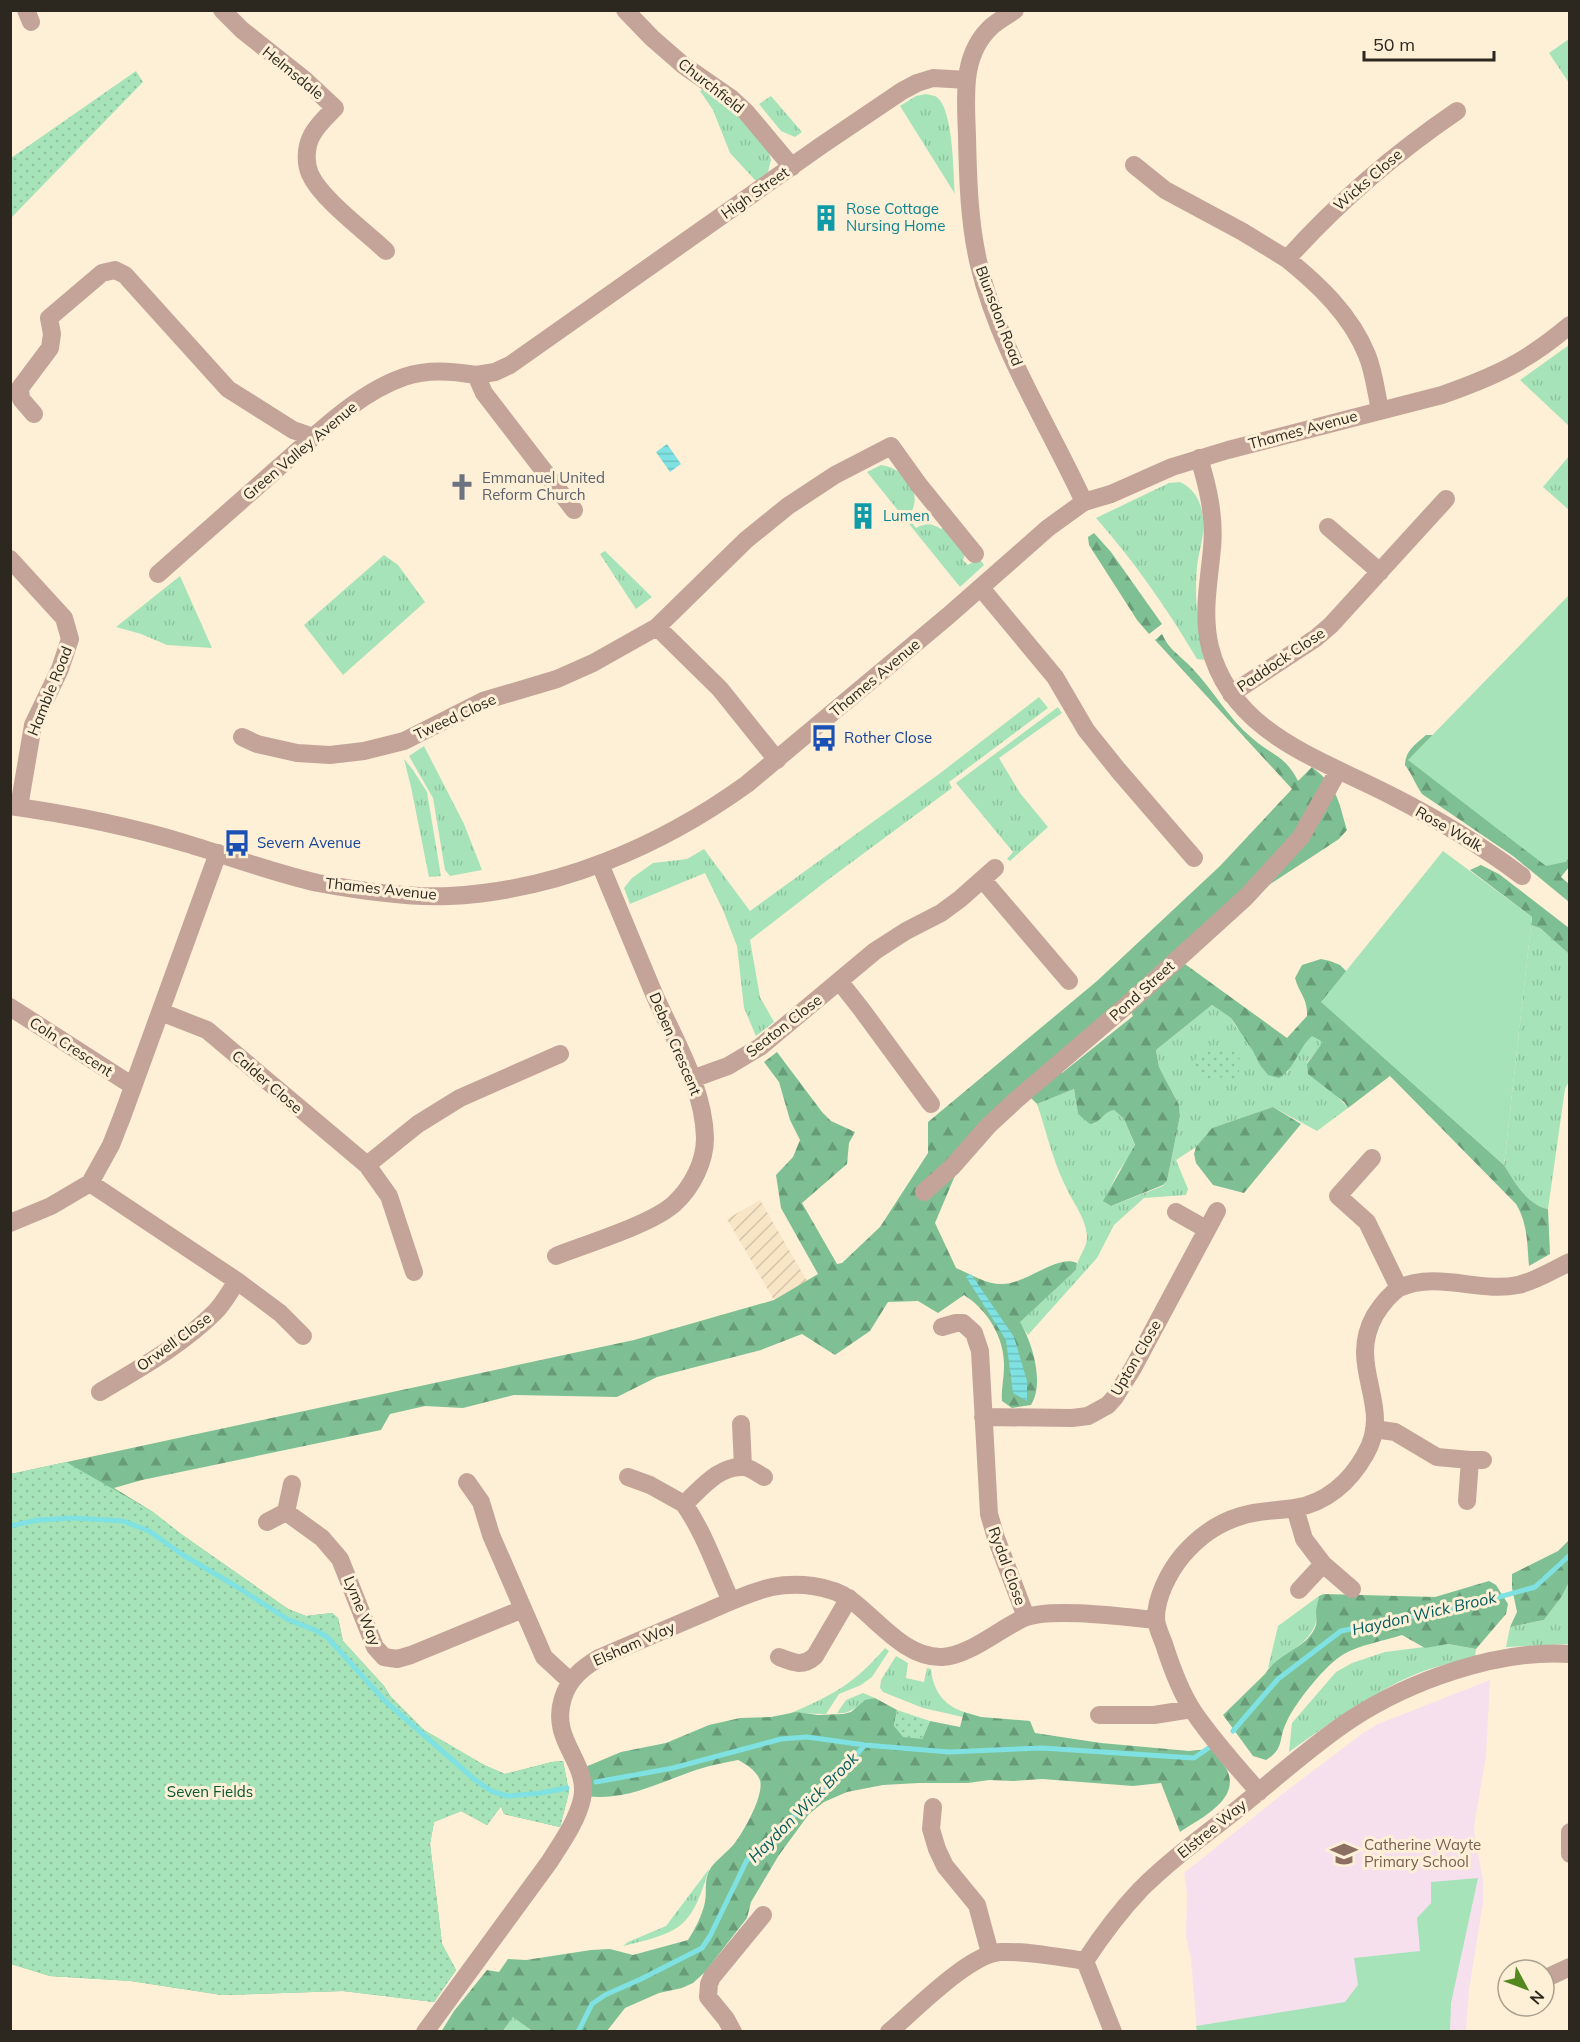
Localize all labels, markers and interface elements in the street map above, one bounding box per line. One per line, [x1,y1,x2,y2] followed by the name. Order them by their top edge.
[1364,24,1494,62] scale bar
[1373,33,1415,56] text: 50 m
[259,42,328,103] street label: Helmsdale
[674,54,748,117] street label: Churchfield
[1330,145,1406,215] street label: Wicks Close
[717,162,792,223] street label: High Street
[846,199,945,235] place label: Rose Cottage Nursing Home
[811,203,841,233] building icon: Rose Cottage Nursing Home
[972,263,1027,369] street label: Blunsdon Road
[239,397,361,504] street label: Green Valley Avenue
[1246,406,1359,453] street label: Thames Avenue
[482,468,605,504] place label: Emmanuel United Reform Church
[447,472,477,502] church icon: Emmanuel United Reform Church
[848,501,878,531] building icon: Lumen
[883,506,930,525] place label: Lumen
[1233,623,1328,696] street label: Paddock Close
[826,634,924,721] street label: Thames Avenue
[23,643,76,738] street label: Hamble Road
[411,689,499,744] street label: Tweed Close
[809,723,839,753] bus stop icon: Rother Close
[844,728,932,747] place label: Rother Close
[1412,802,1486,856] street label: Rose Walk
[222,828,252,858] bus stop icon: Severn Avenue
[257,833,361,852] place label: Severn Avenue
[324,873,438,904] street label: Thames Avenue
[1105,956,1178,1025] street label: Pond Street
[645,990,706,1098] street label: Deben Crescent
[742,990,825,1061] street label: Seaton Close
[26,1013,116,1080] street label: Coln Crescent
[228,1046,306,1117] street label: Calder Close
[133,1308,215,1375] street label: Orwell Close
[1106,1316,1165,1399] street label: Upton Close
[985,1524,1030,1607] street label: Rydal Close
[340,1573,385,1648] street label: Lyme Way
[1350,1586,1499,1639] water label: Haydon Wick Brook
[590,1617,678,1670] street label: Elsham Way
[744,1747,863,1866] water label: Haydon Wick Brook
[167,1782,253,1801] park label: Seven Fields
[1173,1795,1250,1862] street label: Elstree Way
[1364,1835,1481,1871] place label: Catherine Wayte Primary School
[1329,1839,1359,1869] school or university icon: Catherine Wayte Primary School
[1496,1958,1556,2018] north arrow
[1526,1987,1549,2009] text: N

